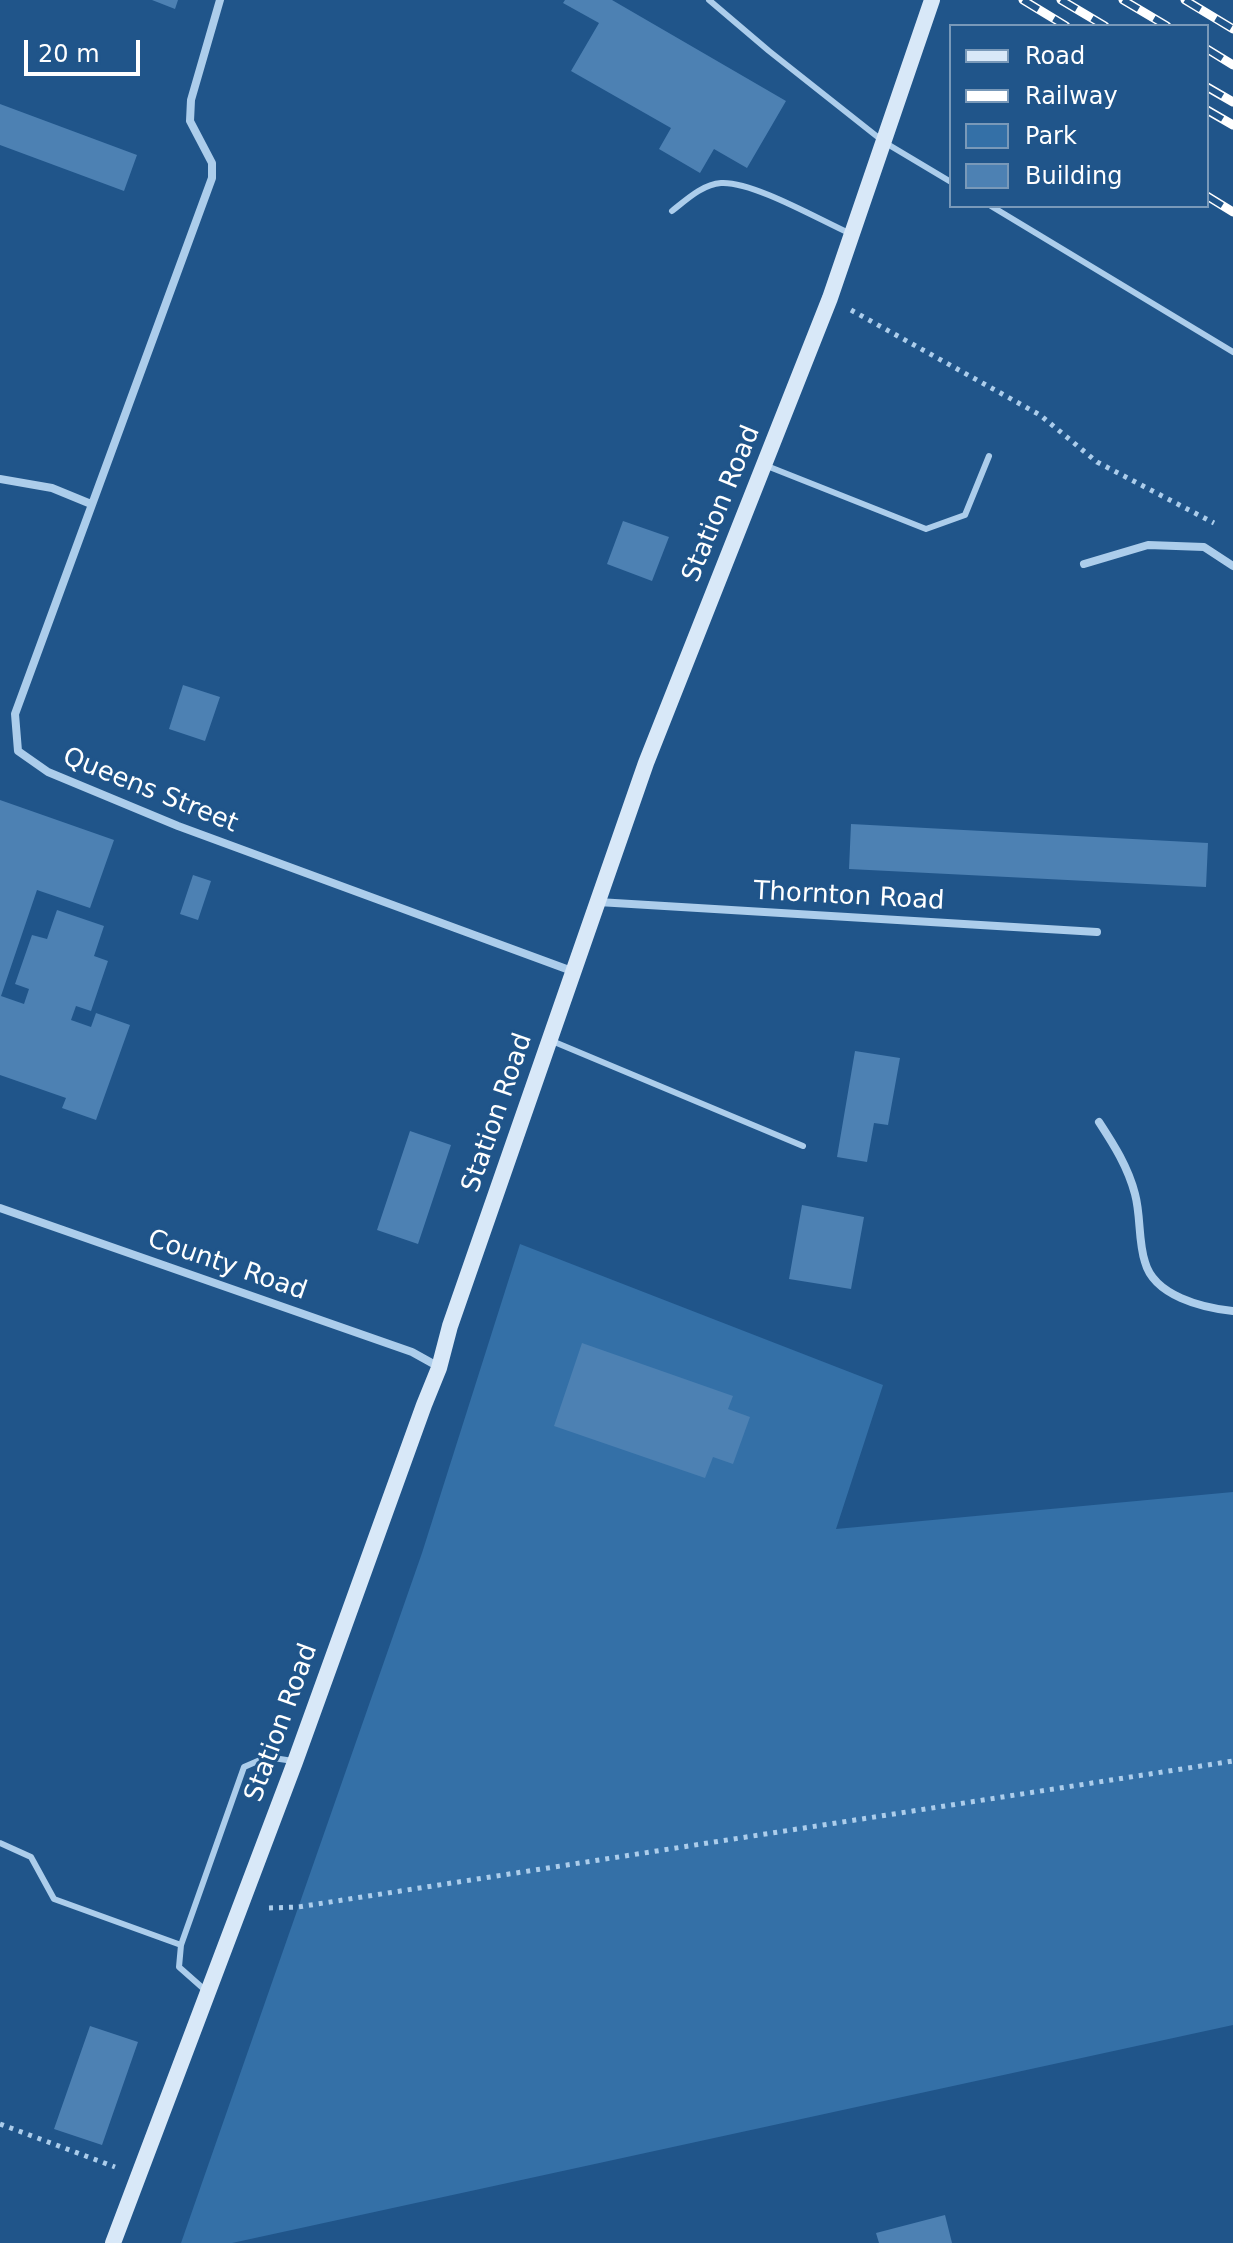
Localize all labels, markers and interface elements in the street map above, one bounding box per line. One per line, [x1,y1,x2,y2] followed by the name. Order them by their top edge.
[28,24,144,74] scale bar
[949,24,1209,208] legend
[38,40,100,68] text: 20 m
[1025,42,1085,70] text: Road
[1025,82,1118,110] text: Railway
[1025,122,1077,150] text: Park
[1025,162,1122,190] text: Building
[676,421,768,587] street label: Station Road
[58,742,242,840] street label: Queens Street
[753,876,945,918] street label: Thornton Road
[456,1029,540,1197] street label: Station Road
[143,1224,311,1308] street label: County Road
[239,1640,325,1806] street label: Station Road

